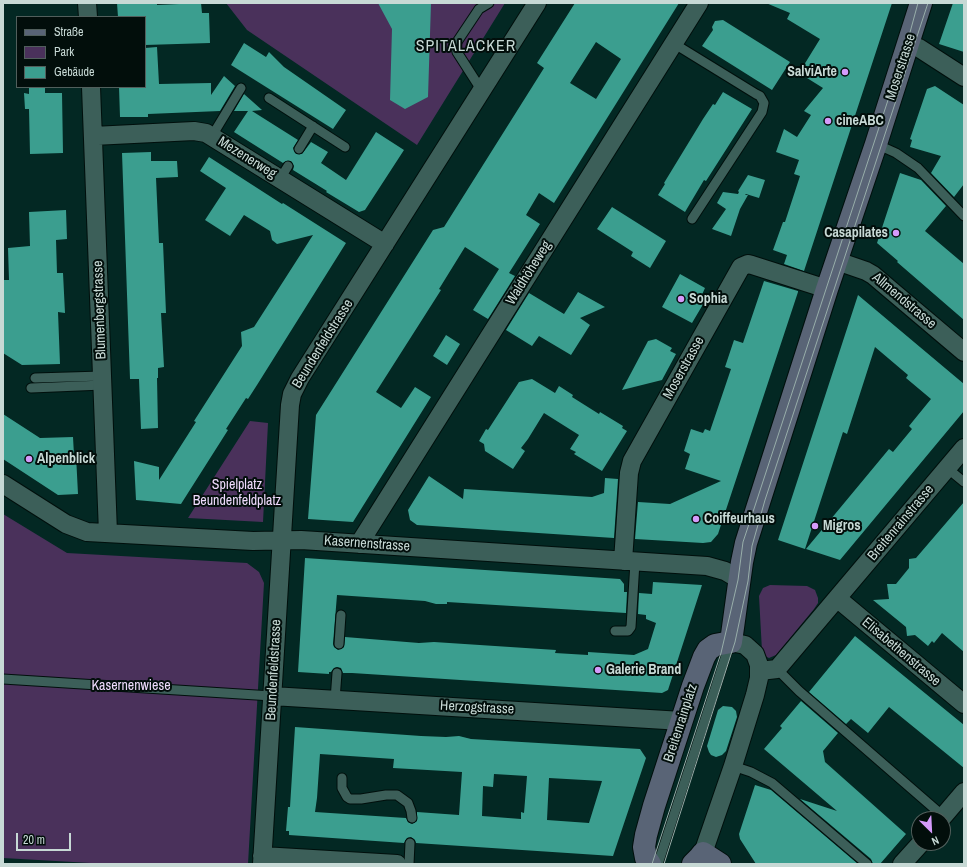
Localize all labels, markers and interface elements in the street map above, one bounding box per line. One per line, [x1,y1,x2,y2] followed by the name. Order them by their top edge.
[16,16,146,88] legend
[54,24,84,40] text: Straße
[882,32,920,102] street label: Moserstrasse
[416,37,516,57] district label: SPITALACKER
[54,44,74,60] text: Park
[54,64,95,80] text: Gebäude
[787,64,837,80] place label: SalviArte
[840,67,850,77] marker: SalviArte
[836,113,884,129] place label: cineABC
[823,116,833,126] marker: cineABC
[215,133,279,183] street label: Mezenerweg
[824,225,888,241] place label: Casapilates
[891,228,901,238] marker: Casapilates
[503,238,555,308] street label: Waldhöheweg
[90,260,110,360] street label: Blumenbergstrasse
[869,269,939,333] street label: Allmendstrasse
[689,291,727,307] place label: Sophia
[676,294,686,304] marker: Sophia
[289,297,357,391] street label: Beundenfeldstrasse
[660,334,708,402] street label: Moserstrasse
[37,451,95,467] place label: Alpenblick
[24,454,34,464] marker: Alpenblick
[193,477,281,510] park label: Spielplatz Beundenfeldplatz
[864,482,938,564] street label: Breitenrainstrasse
[704,511,775,527] place label: Coiffeurhaus
[691,514,701,524] marker: Coiffeurhaus
[823,518,861,534] place label: Migros
[810,521,820,531] marker: Migros
[323,533,411,555] street label: Kasernenstrasse
[858,614,944,690] street label: Elisabethenstrasse
[263,619,285,721] street label: Beundenfeldstrasse
[606,662,681,678] place label: Galerie Brand
[593,665,603,675] marker: Galerie Brand
[91,678,171,694] park label: Kasernenwiese
[660,682,702,764] street label: Breitenrainplatz
[440,698,514,718] street label: Herzogstrasse
[911,811,951,851] north arrow
[18,825,73,851] scale bar
[23,832,45,848] text: 20 m
[930,833,941,849] text: N

